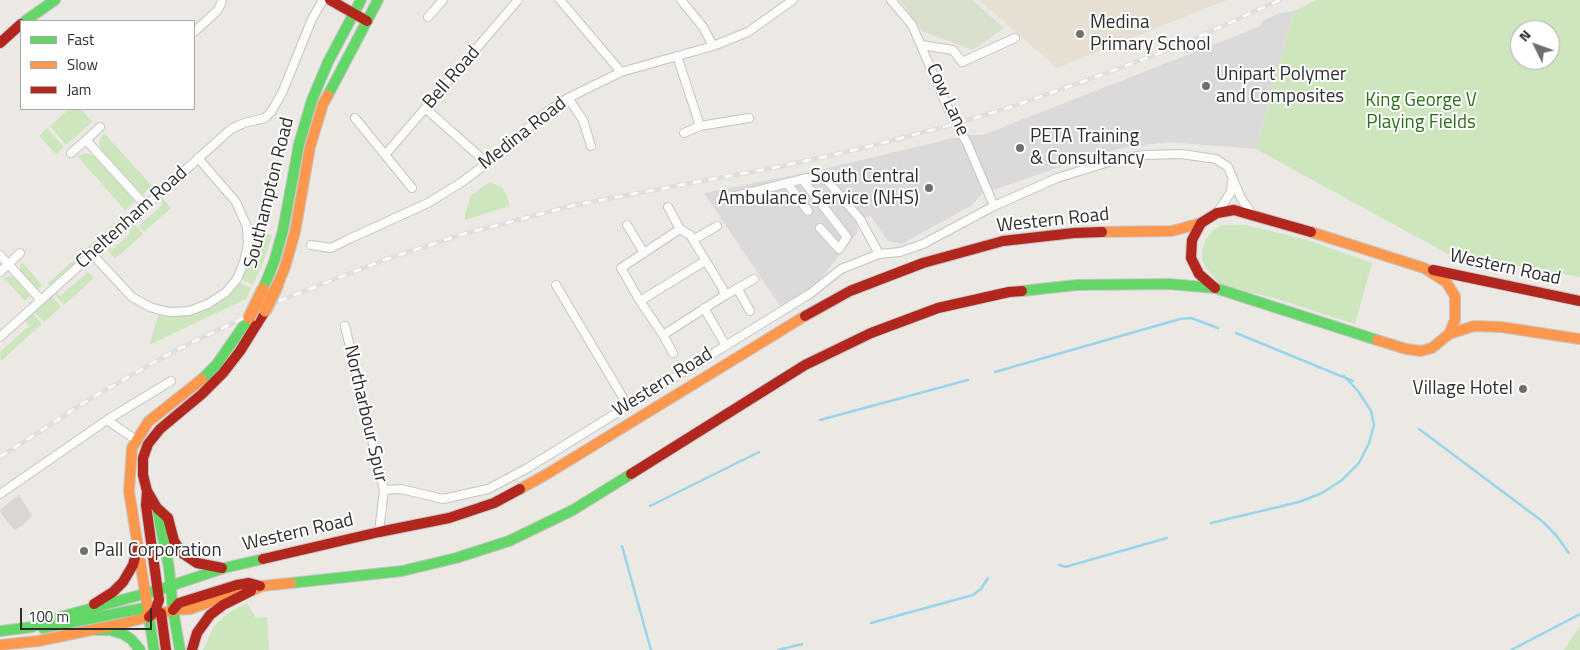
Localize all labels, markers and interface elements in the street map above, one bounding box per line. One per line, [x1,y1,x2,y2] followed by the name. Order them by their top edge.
[1090,12,1211,56] place label: Medina Primary School
[20,20,195,110] legend
[1510,20,1560,70] north arrow
[1513,25,1535,46] text: N
[67,28,94,51] text: Fast
[1074,28,1086,40] marker: Medina Primary School
[419,42,485,114] street label: Bell Road
[67,53,98,76] text: Slow
[920,60,974,140] street label: Cow Lane
[1216,64,1346,108] place label: Unipart Polymer and Composites
[67,78,91,101] text: Jam
[1200,80,1212,92] marker: Unipart Polymer and Composites
[1365,90,1477,134] park label: King George V Playing Fields
[475,93,571,175] street label: Medina Road
[240,115,300,271] street label: Southampton Road
[1030,126,1145,170] place label: PETA Training & Consultancy
[1014,142,1026,154] marker: PETA Training & Consultancy
[72,162,192,274] street label: Cheltenham Road
[718,166,919,210] place label: South Central Ambulance Service (NHS)
[923,182,935,194] marker: South Central Ambulance Service (NHS)
[995,204,1111,238] street label: Western Road
[1447,245,1563,291] street label: Western Road
[338,343,392,485] street label: Northarbour Spur
[609,343,717,423] street label: Western Road
[1413,378,1513,400] place label: Village Hotel
[1517,383,1529,395] marker: Village Hotel
[240,509,356,557] street label: Western Road
[94,540,222,562] place label: Pall Corporation
[78,545,90,557] marker: Pall Corporation
[22,598,155,630] scale bar
[28,605,69,628] text: 100 m

